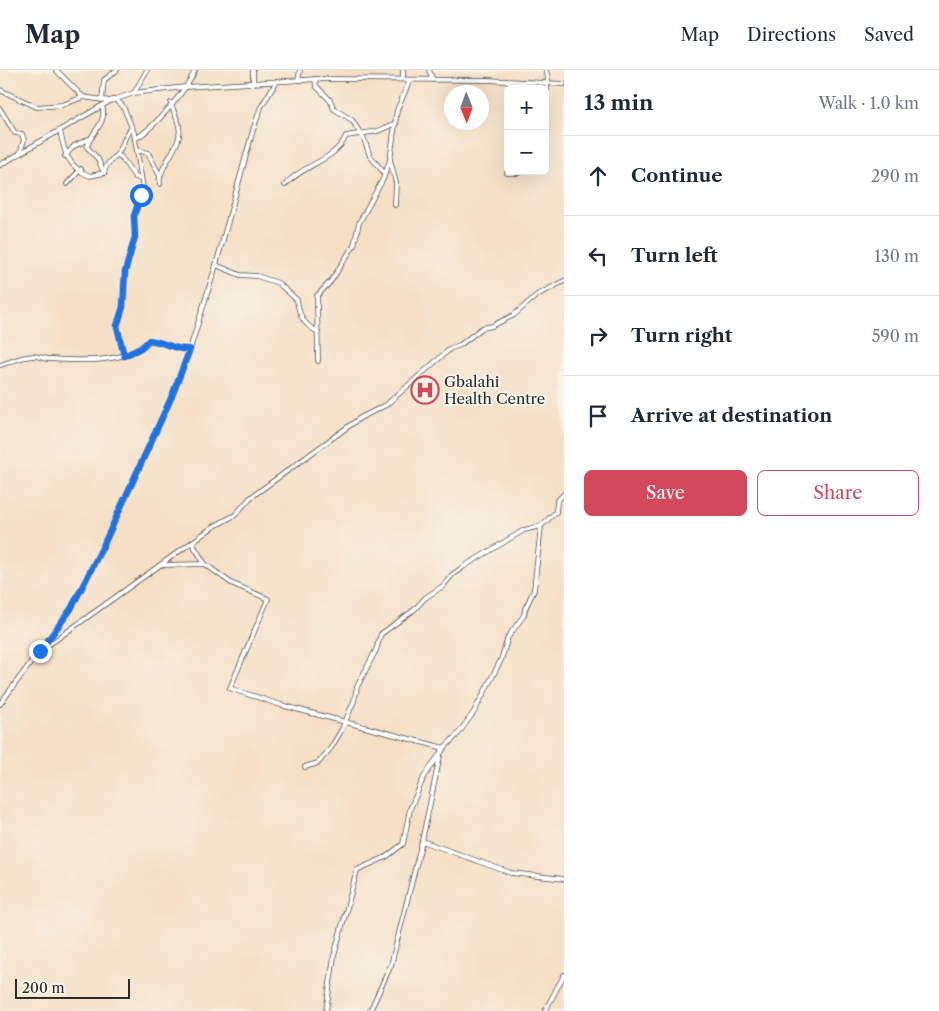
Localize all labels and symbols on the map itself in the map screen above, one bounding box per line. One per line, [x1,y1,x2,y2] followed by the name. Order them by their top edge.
[444,85,489,130] north arrow
[130,184,153,207] route start
[444,372,545,408] place label: Gbalahi Health Centre
[410,375,440,405] hospital icon: Gbalahi Health Centre
[29,640,52,663] route end
[15,976,130,999] scale bar

